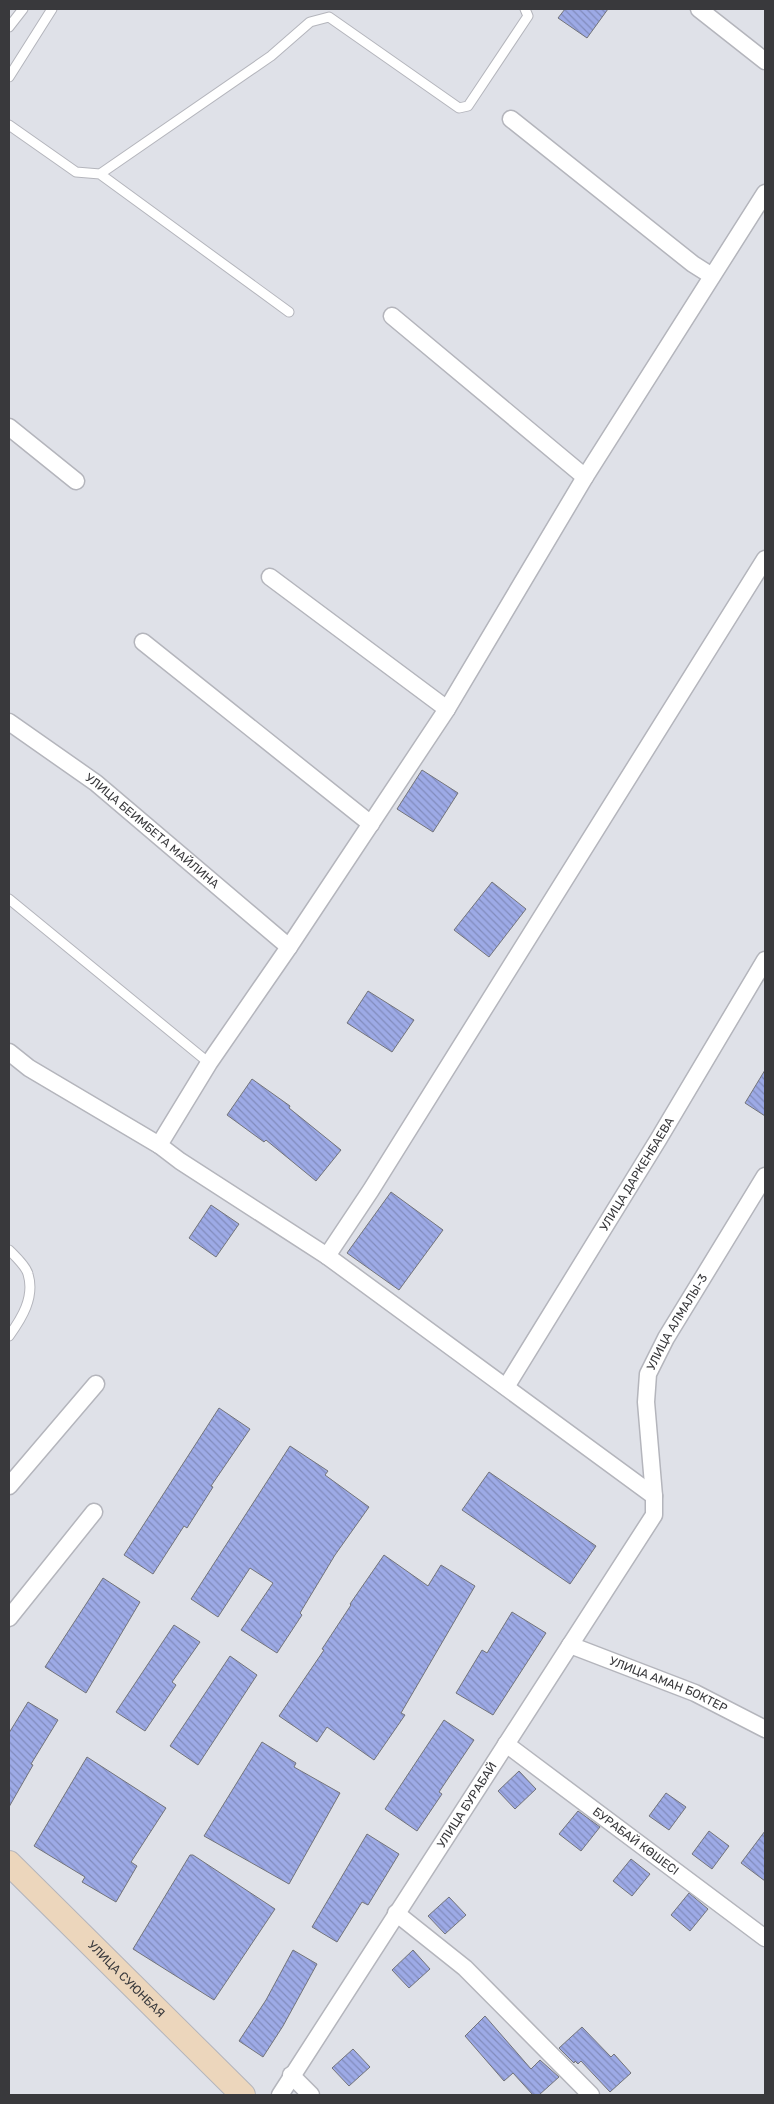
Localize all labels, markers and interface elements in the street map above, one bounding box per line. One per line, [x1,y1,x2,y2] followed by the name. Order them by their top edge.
[82,771,222,891] street label: УЛИЦА БЕИМБЕТА МАЙЛИНА
[597,1115,677,1233] street label: УЛИЦА ДАРКЕНБАЕВА
[644,1271,710,1373] street label: УЛИЦА АЛМАЛЫ-3
[607,1654,730,1716] street label: УЛИЦА АМАН БОКТЕР
[434,1760,500,1850] street label: УЛИЦА БУРАБАЙ
[590,1804,681,1878] street label: БУРАБАЙ КӨШЕСІ
[85,1938,168,2020] street label: УЛИЦА СУЮНБАЯ

